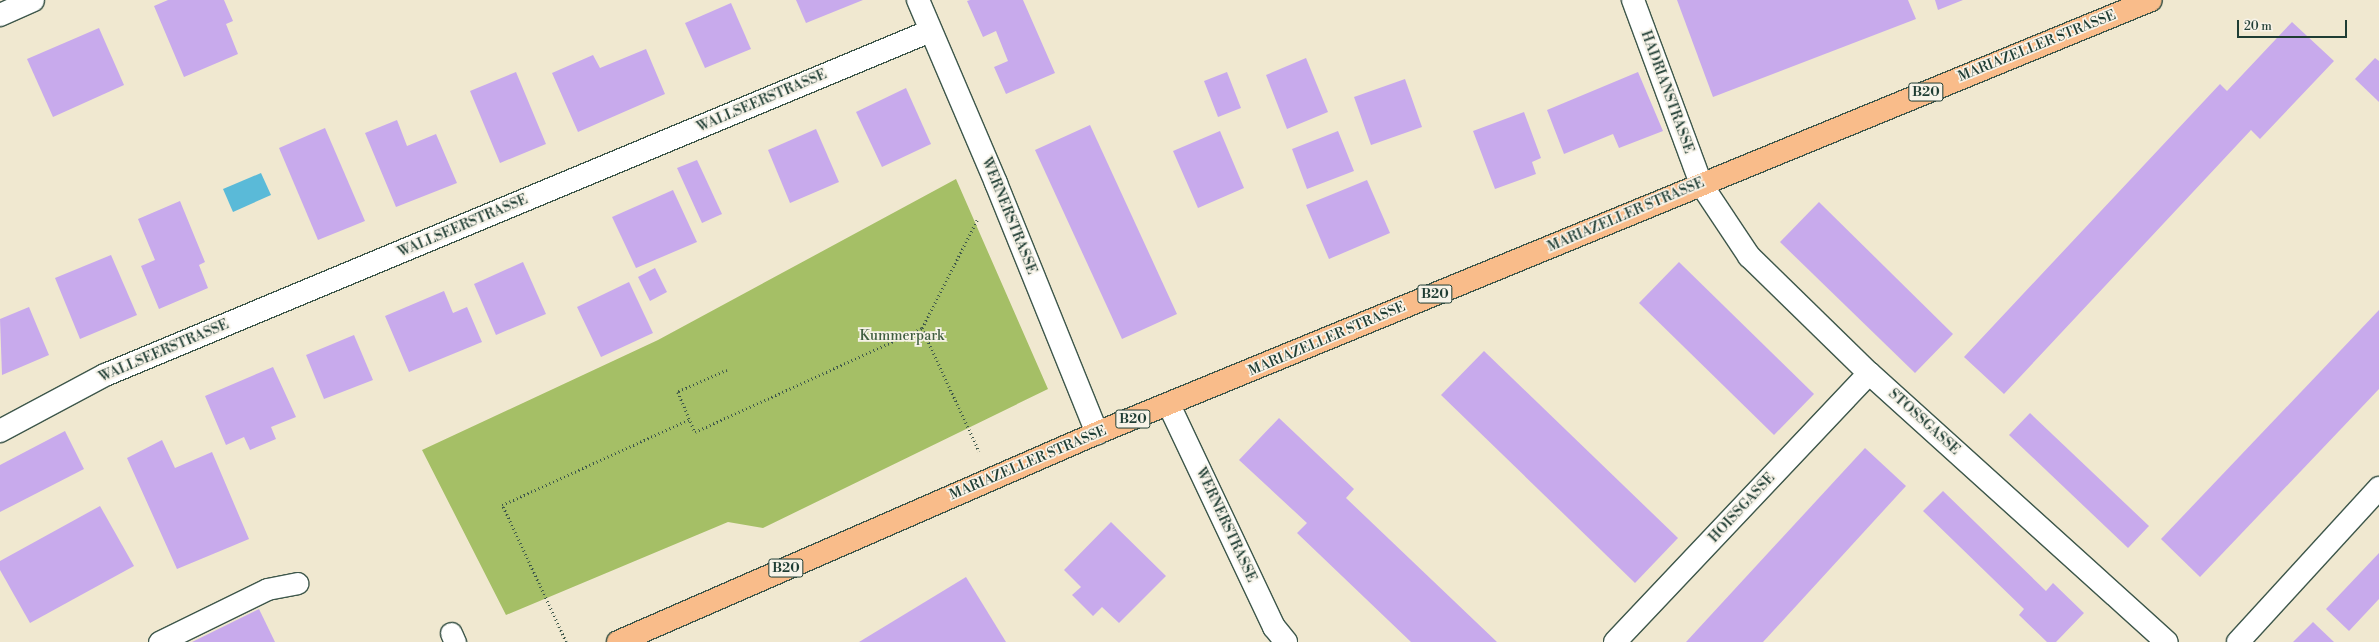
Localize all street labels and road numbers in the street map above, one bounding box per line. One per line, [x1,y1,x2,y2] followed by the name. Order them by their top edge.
[1956,7,2118,85] street label: MARIAZELLER STRASSE
[1637,28,1697,156] street label: HADRIANSTRASSE
[695,66,829,136] street label: WALLSEERSTRASSE
[1908,81,1944,103] road number: B20
[978,155,1040,277] street label: WERNERSTRASSE
[1545,174,1707,256] street label: MARIAZELLER STRASSE
[396,191,530,261] street label: WALLSEERSTRASSE
[1417,283,1453,305] road number: B20
[1246,298,1408,380] street label: MARIAZELLER STRASSE
[97,316,231,386] street label: WALLSEERSTRASSE
[1885,386,1963,458] street label: STOSSGASSE
[1115,408,1151,430] road number: B20
[947,422,1109,504] street label: MARIAZELLER STRASSE
[1192,465,1260,585] street label: WERNERSTRASSE
[1706,470,1778,546] street label: HOISSGASSE
[768,557,804,579] road number: B20

